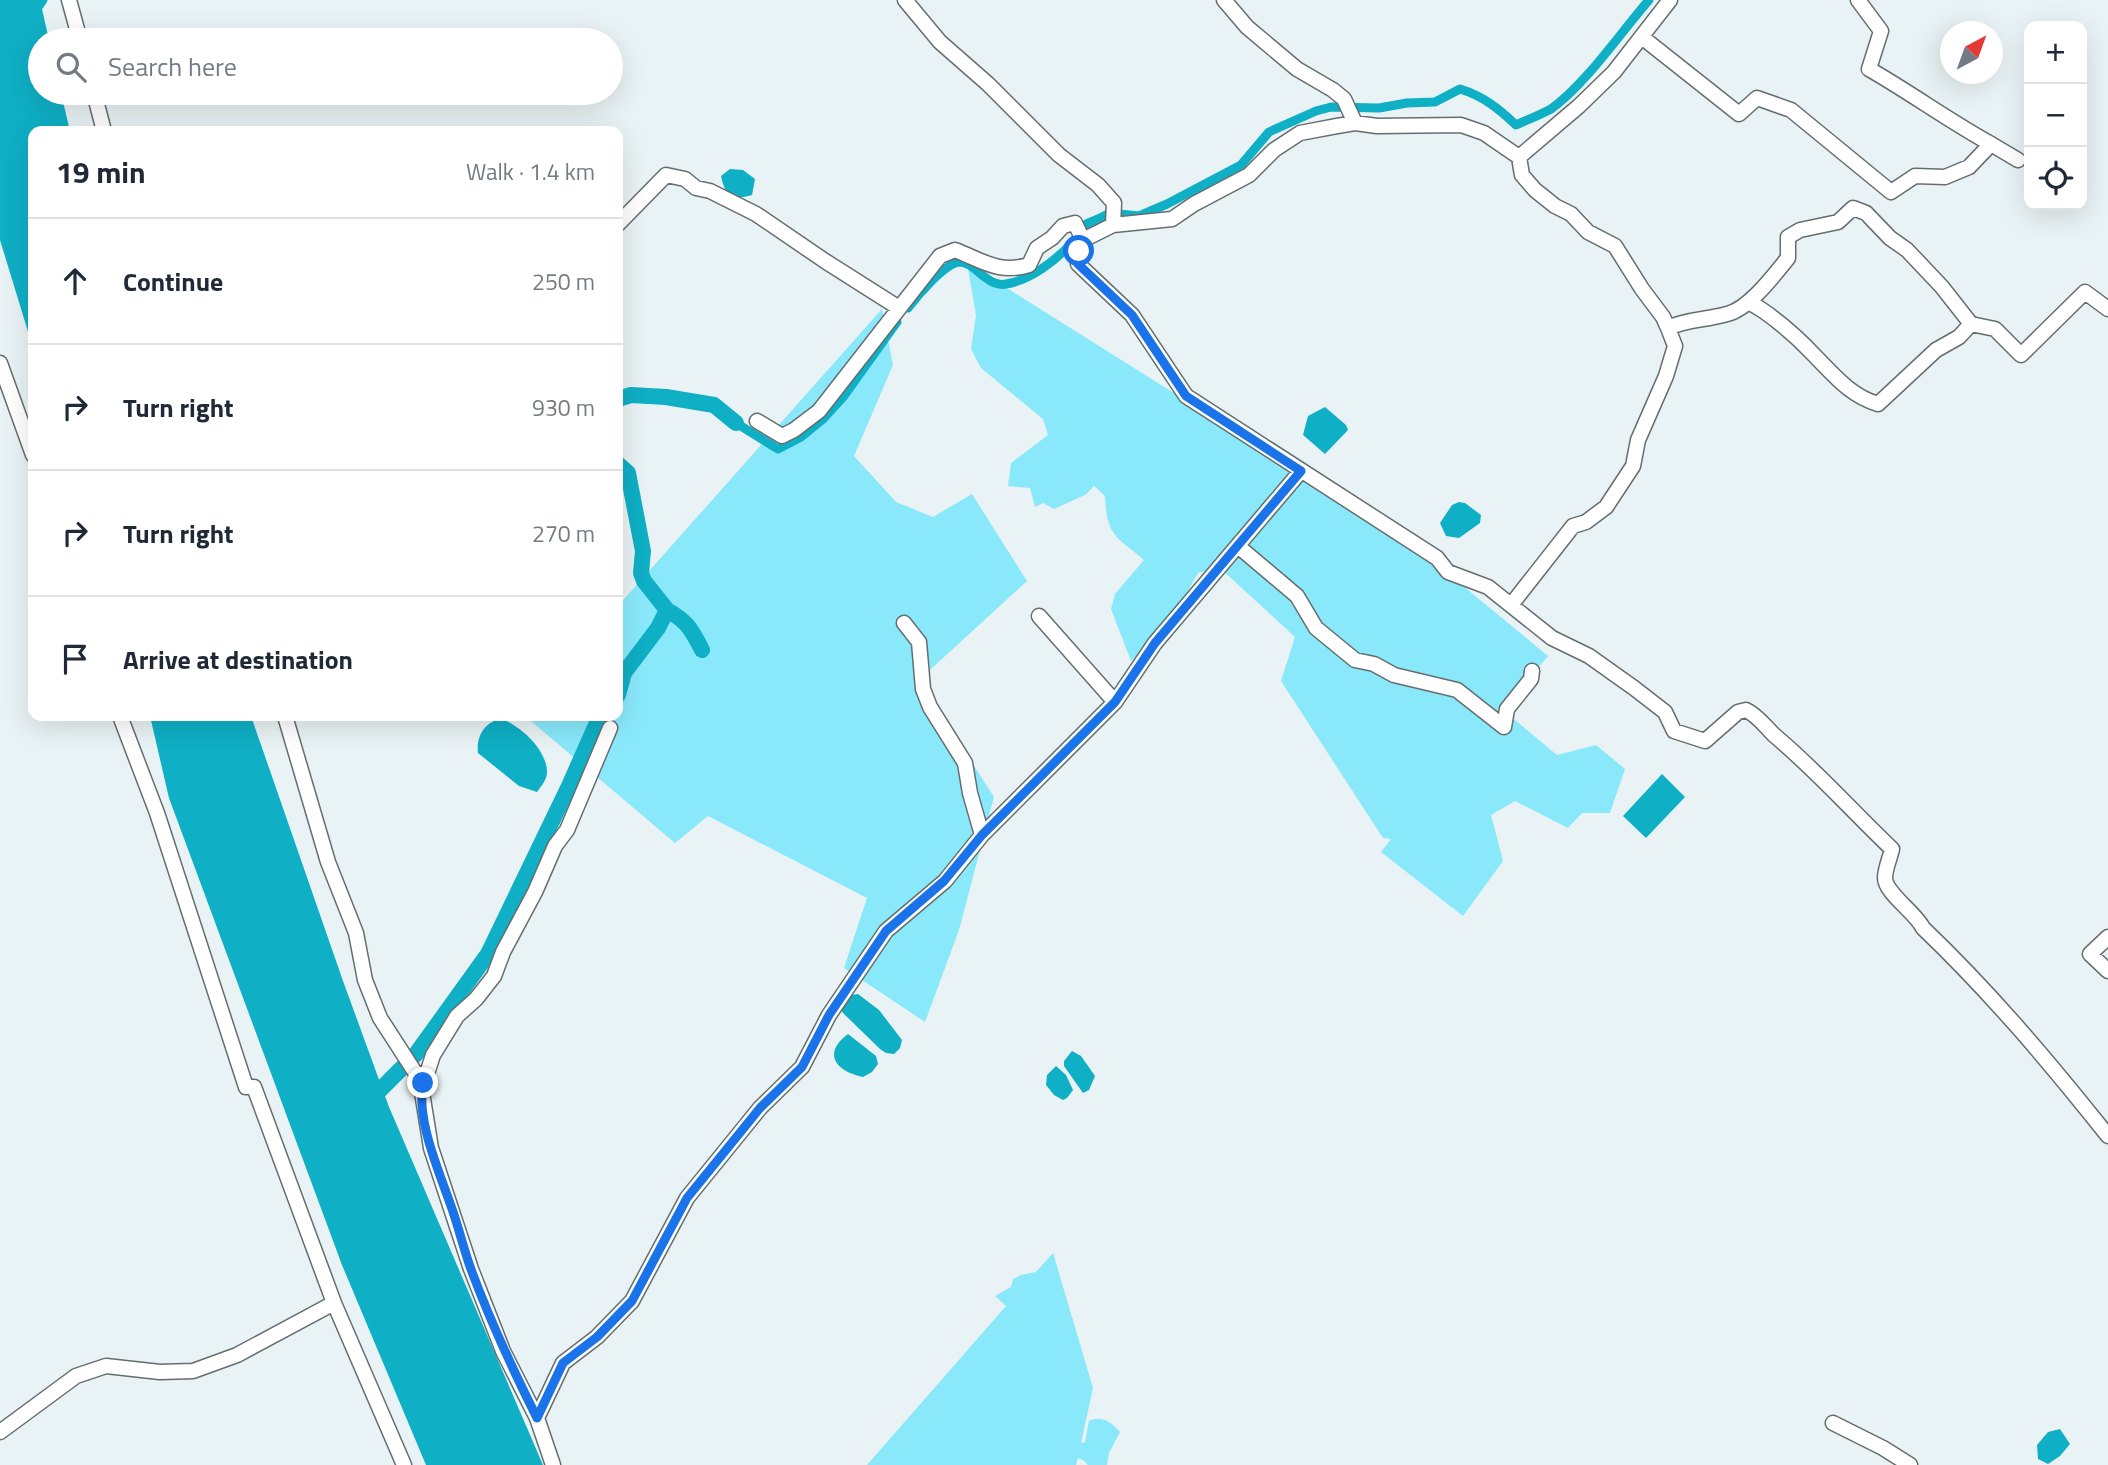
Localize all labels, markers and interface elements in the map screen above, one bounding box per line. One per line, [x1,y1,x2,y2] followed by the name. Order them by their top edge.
[1940,21,2003,84] north arrow
[2024,21,2087,210] map controls
[2024,21,2087,84] button: +
[28,28,623,105] search box
[108,47,237,86] text: Search here
[52,48,90,86] icon: search
[2024,84,2087,147] button: −
[2024,147,2087,210] button: locate
[56,149,146,195] text: 19 min
[466,154,595,189] text: Walk · 1.4 km
[1063,235,1094,266] route start
[56,262,94,300] icon: ahead
[123,262,223,301] text: Continue
[532,264,595,299] text: 250 m
[56,388,94,426] icon: right
[123,388,234,427] text: Turn right
[532,390,595,425] text: 930 m
[56,514,94,552] icon: right
[123,514,234,553] text: Turn right
[532,516,595,551] text: 270 m
[56,640,94,678] icon: arrive
[123,640,353,679] text: Arrive at destination
[407,1067,438,1098] route end

